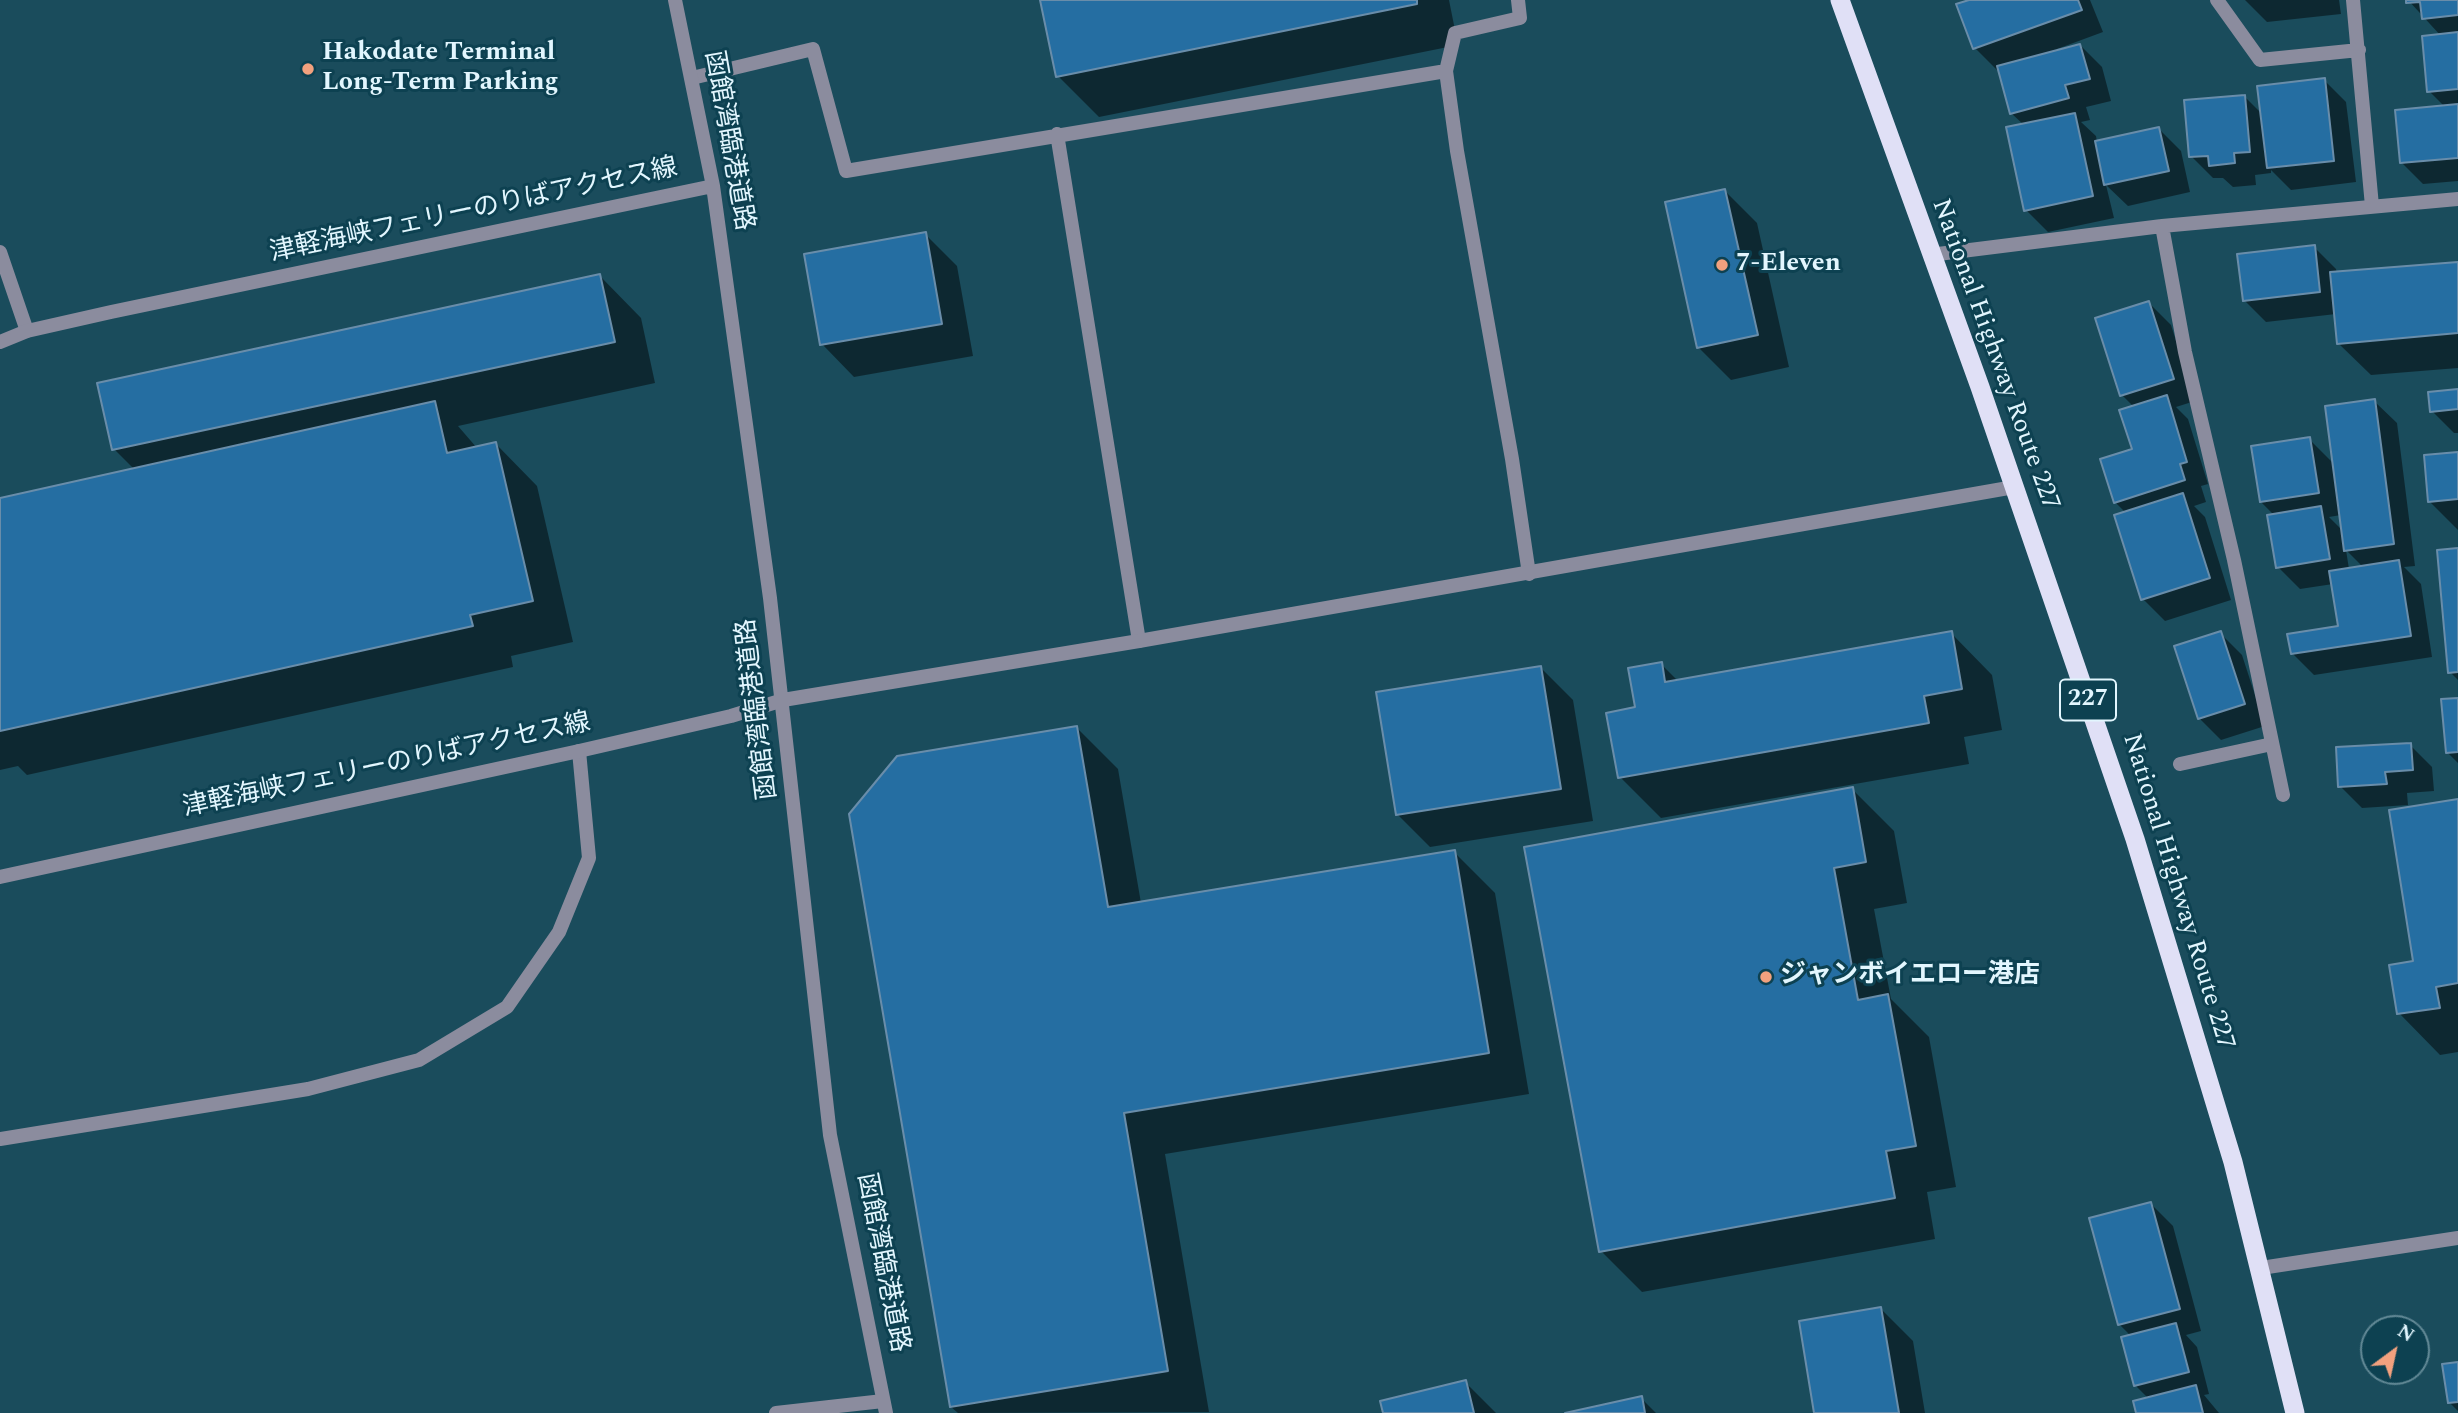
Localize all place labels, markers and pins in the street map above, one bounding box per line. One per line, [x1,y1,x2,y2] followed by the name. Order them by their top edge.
[322,38,558,100] place label: Hakodate Terminal Long-Term Parking
[300,61,316,77] marker: Hakodate Terminal Long-Term Parking
[1736,249,1841,281] place label: 7-Eleven
[1714,257,1730,273] marker: 7-Eleven
[1780,961,2040,993] place label: ジャンボイエロー港店
[1758,969,1774,985] marker: ジャンボイエロー港店

